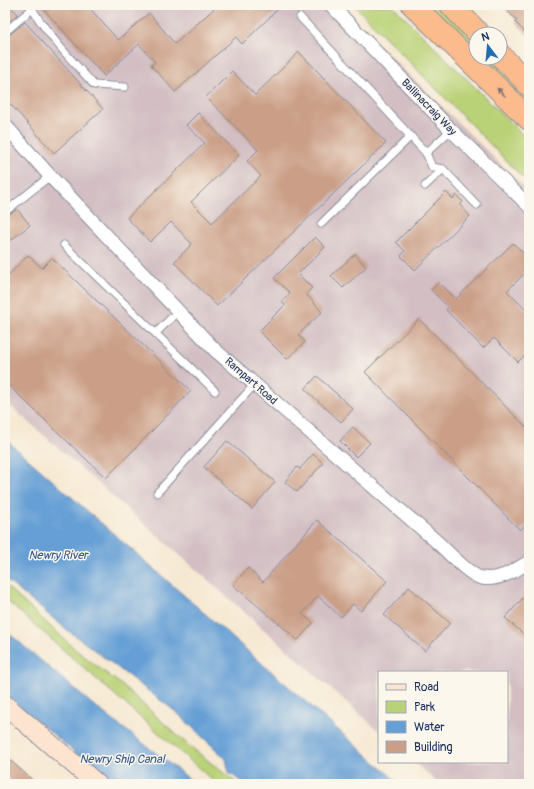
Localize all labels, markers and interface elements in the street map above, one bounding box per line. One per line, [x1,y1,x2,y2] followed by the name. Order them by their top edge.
[468,26,508,66] north arrow
[480,29,491,44] text: N
[399,76,459,138] street label: Ballinacraig Way
[496,87,506,97] one-way arrow
[222,355,280,407] street label: Rampart Road
[28,548,89,563] water label: Newry River
[378,671,508,763] legend
[414,680,439,695] text: Road
[414,700,435,715] text: Park
[414,720,445,735] text: Water
[414,740,453,755] text: Building
[79,752,166,767] water label: Newry Ship Canal

